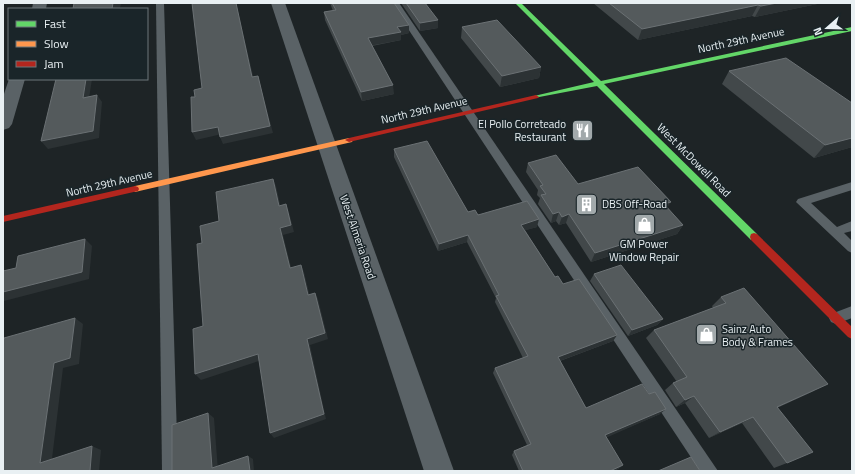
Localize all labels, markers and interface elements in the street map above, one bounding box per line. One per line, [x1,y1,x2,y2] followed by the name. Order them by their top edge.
[8,8,148,80] legend
[807,8,847,48] north arrow
[44,14,67,33] text: Fast
[696,23,786,57] street label: North 29th Avenue
[809,25,826,38] text: N
[44,34,69,53] text: Slow
[44,54,64,73] text: Jam
[379,92,469,128] street label: North 29th Avenue
[478,116,566,145] place label: El Pollo Correteado Restaurant
[569,117,595,143] restaurant icon: El Pollo Correteado Restaurant
[654,120,735,201] street label: West McDowell Road
[64,165,154,201] street label: North 29th Avenue
[574,191,600,217] building icon: DBS Off-Road
[336,193,380,282] street label: West Almeria Road
[602,196,667,212] place label: DBS Off-Road
[631,211,657,237] shop icon: GM Power Window Repair
[609,236,679,265] place label: GM Power Window Repair
[722,321,793,350] place label: Sainz Auto Body & Frames
[693,322,719,348] shop icon: Sainz Auto Body & Frames

